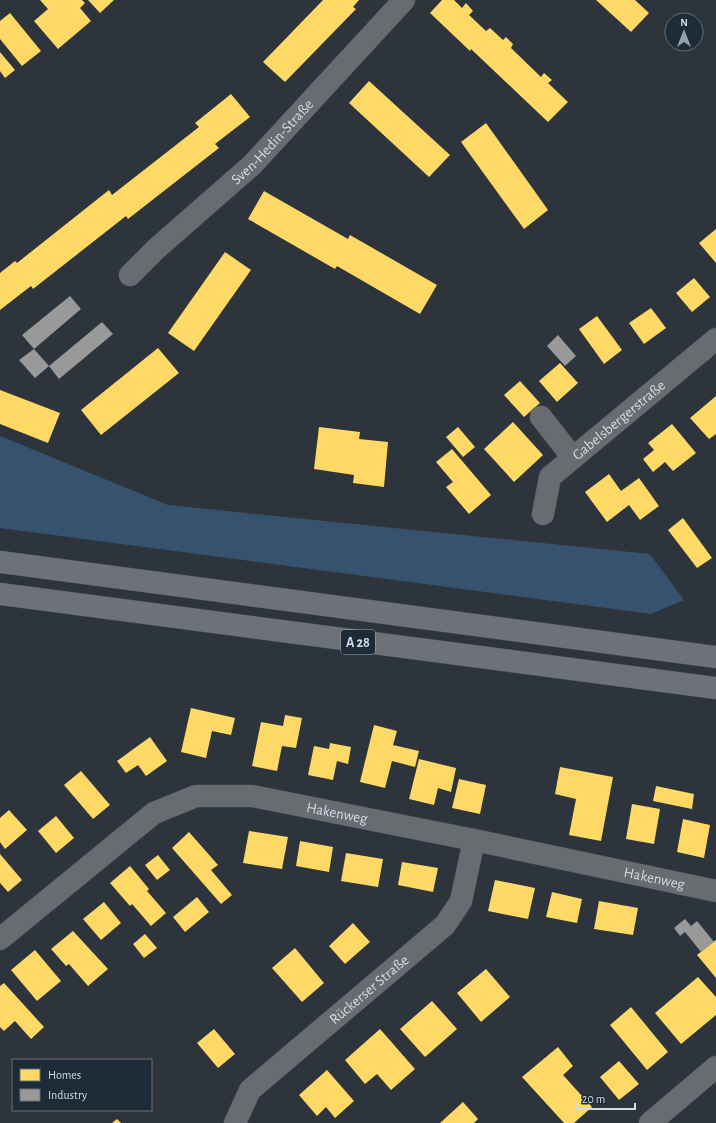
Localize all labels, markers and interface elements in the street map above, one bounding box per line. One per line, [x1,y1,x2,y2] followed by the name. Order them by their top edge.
[664,12,704,52] north arrow
[680,17,688,28] text: N
[229,97,316,187] street label: Sven-Hedin-Straße
[570,378,668,463] street label: Gabelsbergerstraße
[341,630,375,654] road number: A 28
[305,800,369,827] street label: Hakenweg
[623,865,687,892] street label: Hakenweg
[327,952,412,1027] street label: Rückerser Straße
[12,1059,152,1111] legend
[48,1069,81,1081] text: Homes
[576,1085,635,1111] scale bar
[48,1089,87,1102] text: Industry
[582,1093,605,1105] text: 20 m

